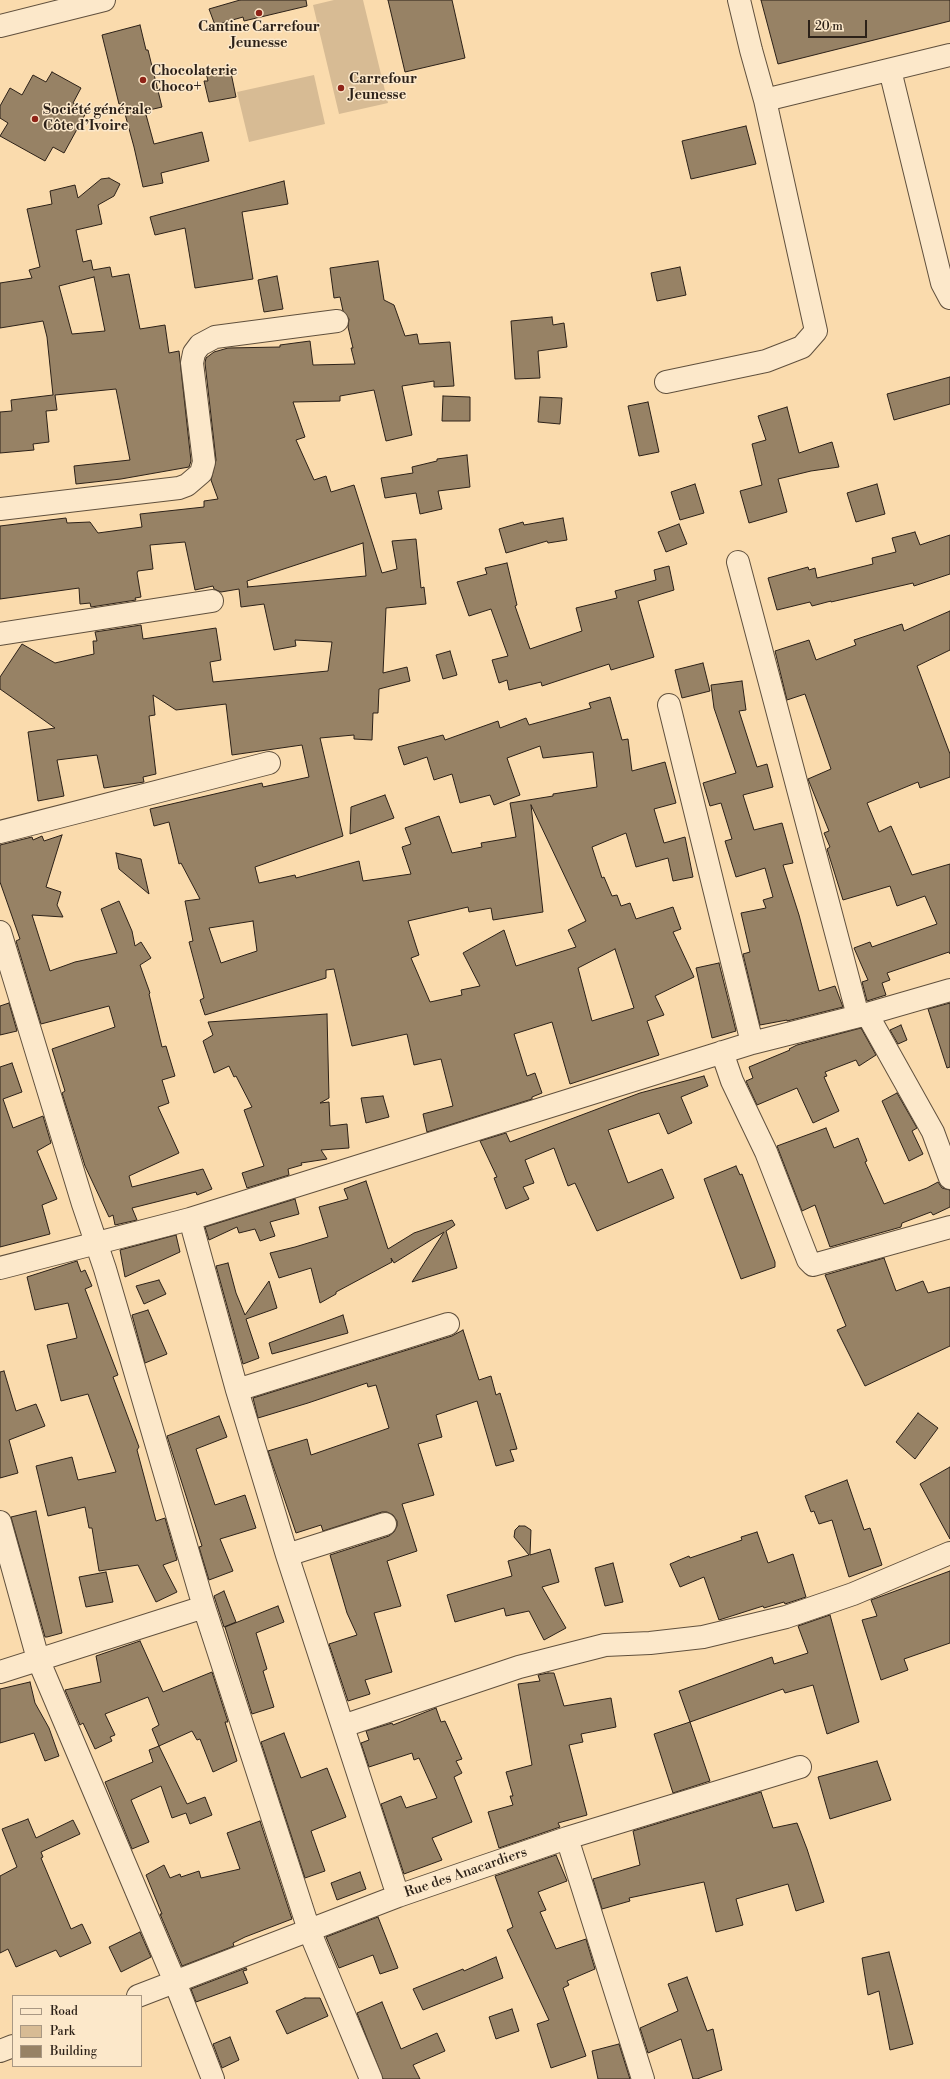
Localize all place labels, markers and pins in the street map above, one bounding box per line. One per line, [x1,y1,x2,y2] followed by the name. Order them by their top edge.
[254,8,264,18] marker: Cantine Carrefour Jeunesse
[198,20,320,52] place label: Cantine Carrefour Jeunesse
[151,64,237,96] place label: Chocolaterie Choco+
[349,72,417,104] place label: Carrefour Jeunesse
[138,75,148,85] marker: Chocolaterie Choco+
[336,83,346,93] marker: Carrefour Jeunesse
[43,103,151,136] place label: Société générale Côte d’Ivoire
[30,114,40,124] marker: Société générale Côte d’Ivoire

